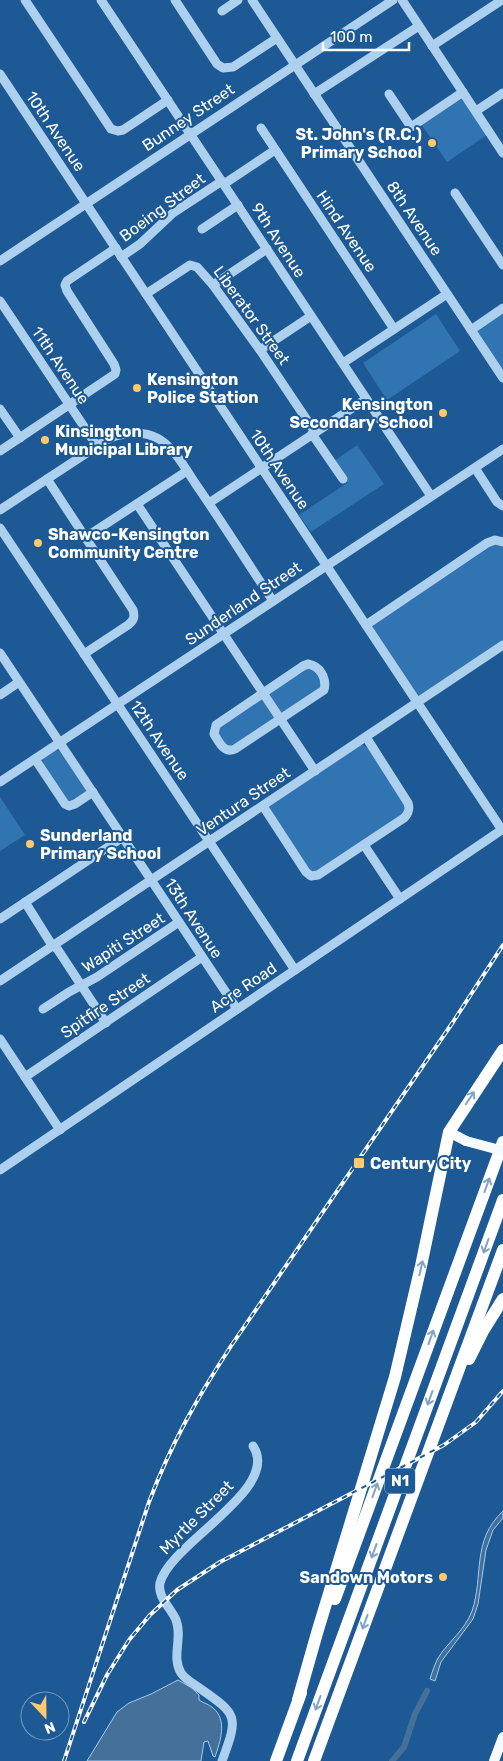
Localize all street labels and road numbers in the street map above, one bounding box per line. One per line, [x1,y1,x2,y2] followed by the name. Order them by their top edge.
[139,80,238,155] street label: Bunney Street
[22,88,89,175] street label: 10th Avenue
[116,169,209,246] street label: Boeing Street
[383,177,446,259] street label: 8th Avenue
[312,187,381,276] street label: Hind Avenue
[247,199,310,281] street label: 9th Avenue
[209,262,294,368] street label: Liberator Street
[28,323,93,408] street label: 11th Avenue
[246,426,313,513] street label: 10th Avenue
[182,558,305,649] street label: Sunderland Street
[126,697,193,784] street label: 12th Avenue
[193,763,294,840] street label: Ventura Street
[161,875,227,962] street label: 13th Avenue
[78,909,168,976] street label: Wapiti Street
[206,958,280,1017] street label: Acre Road
[57,969,153,1042] street label: Spitfire Street
[385,1468,415,1494] road number: N1
[155,1476,237,1558] street label: Myrtle Street

